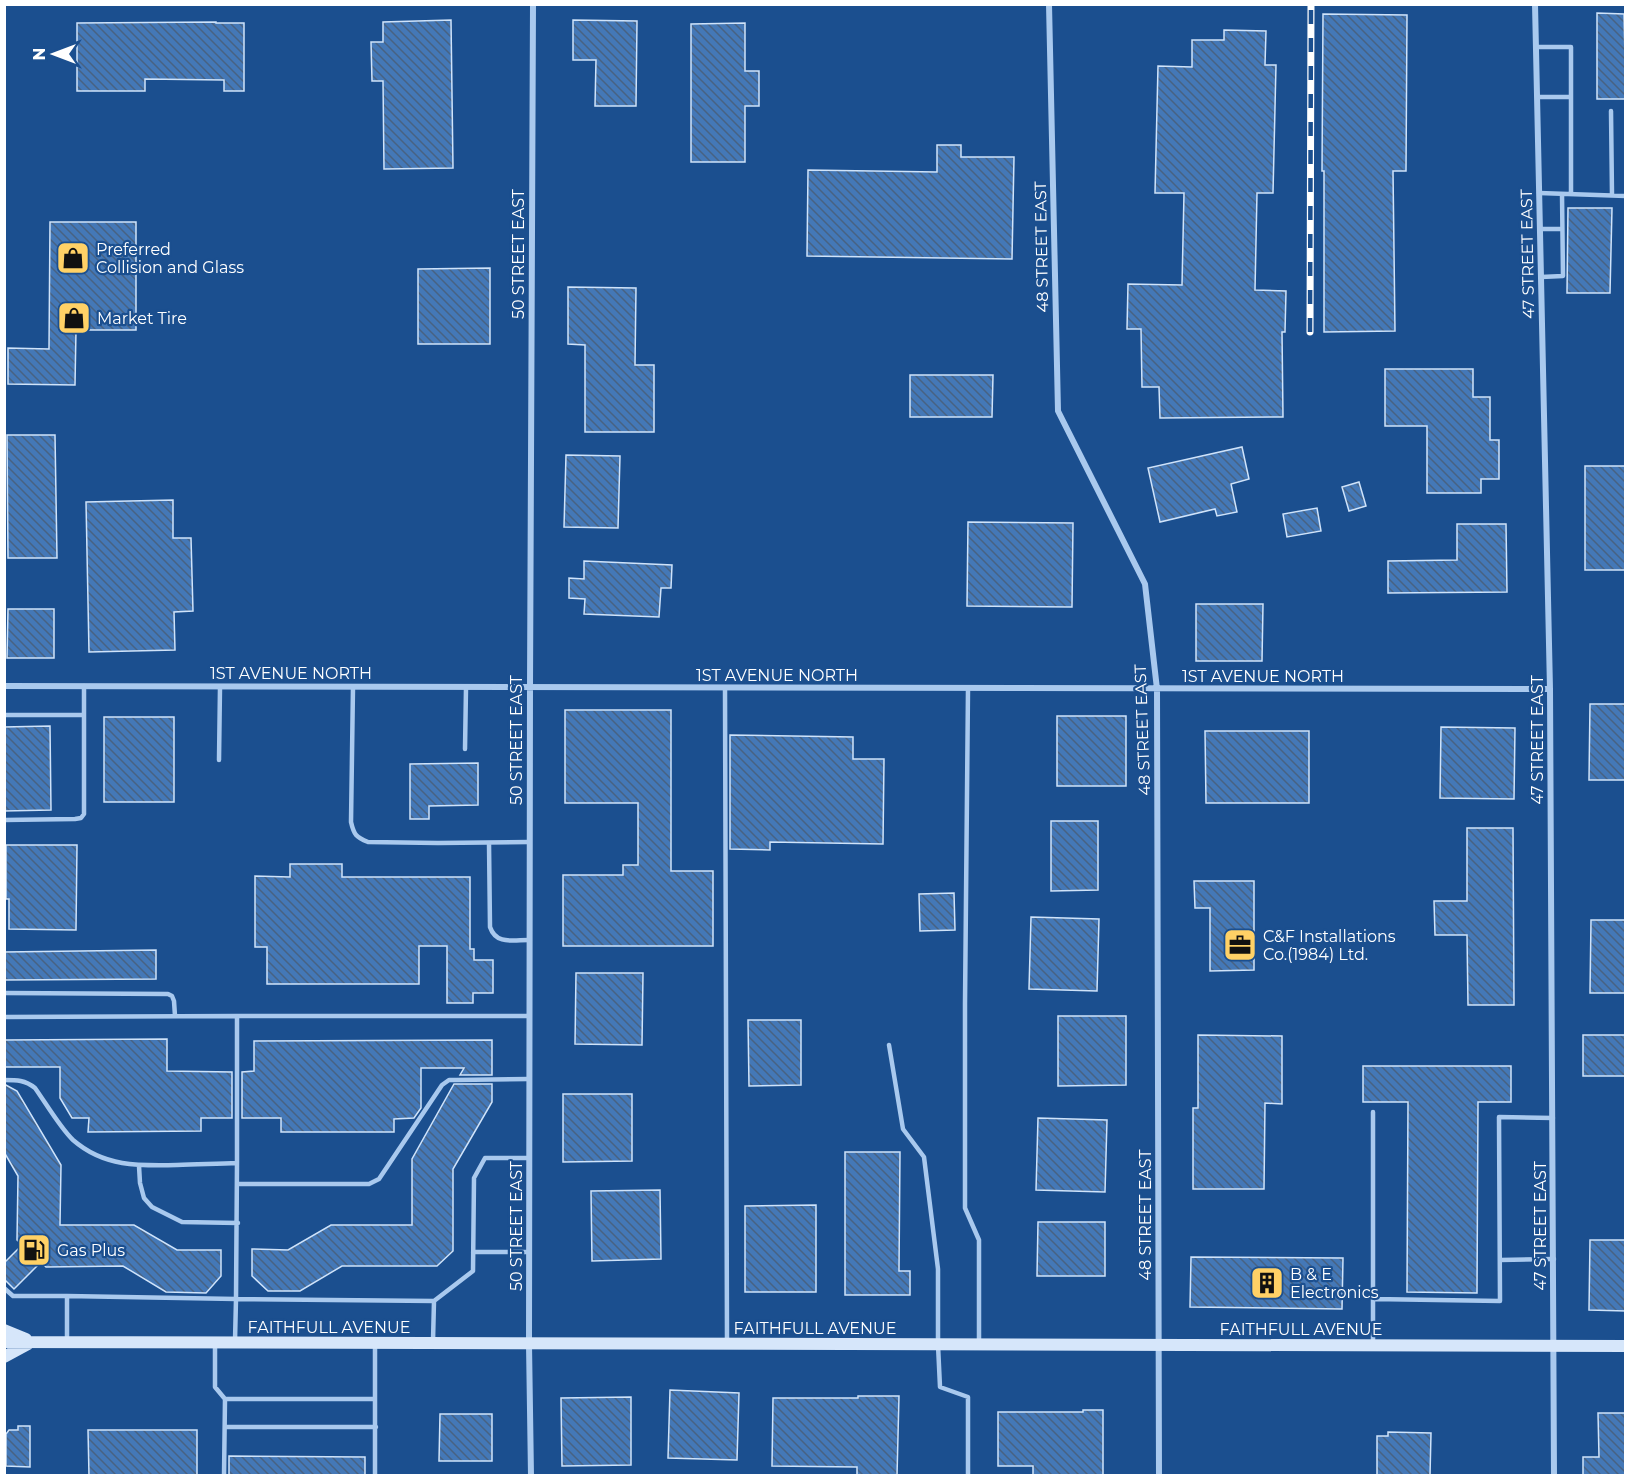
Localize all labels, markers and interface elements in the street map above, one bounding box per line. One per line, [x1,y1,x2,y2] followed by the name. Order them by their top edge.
[24,24,84,84] north arrow
[30,48,49,60] text: N
[1031,180,1052,313] street label: 48 STREET EAST
[509,188,528,319] street label: 50 STREET EAST
[1517,188,1538,319] street label: 47 STREET EAST
[55,240,91,276] shop icon: Preferred Collision and Glass
[96,240,244,277] place label: Preferred Collision and Glass
[56,300,92,336] shop icon: Market Tire
[97,309,187,328] place label: Market Tire
[1131,663,1154,796] street label: 48 STREET EAST
[210,664,372,683] street label: 1ST AVENUE NORTH
[696,666,858,685] street label: 1ST AVENUE NORTH
[1182,667,1344,686] street label: 1ST AVENUE NORTH
[507,674,526,805] street label: 50 STREET EAST
[1528,674,1547,805] street label: 47 STREET EAST
[1222,927,1258,963] office icon: C&F Installations Co.(1984) Ltd.
[1263,927,1396,964] place label: C&F Installations Co.(1984) Ltd.
[1136,1148,1155,1281] street label: 48 STREET EAST
[507,1160,526,1291] street label: 50 STREET EAST
[1531,1160,1550,1291] street label: 47 STREET EAST
[16,1232,52,1268] fuel station icon: Gas Plus
[57,1241,125,1260] place label: Gas Plus
[1249,1265,1285,1301] building icon: B & E Electronics
[1290,1265,1379,1302] place label: B & E Electronics
[248,1318,410,1337] street label: FAITHFULL AVENUE
[734,1319,896,1338] street label: FAITHFULL AVENUE
[1220,1320,1382,1339] street label: FAITHFULL AVENUE

